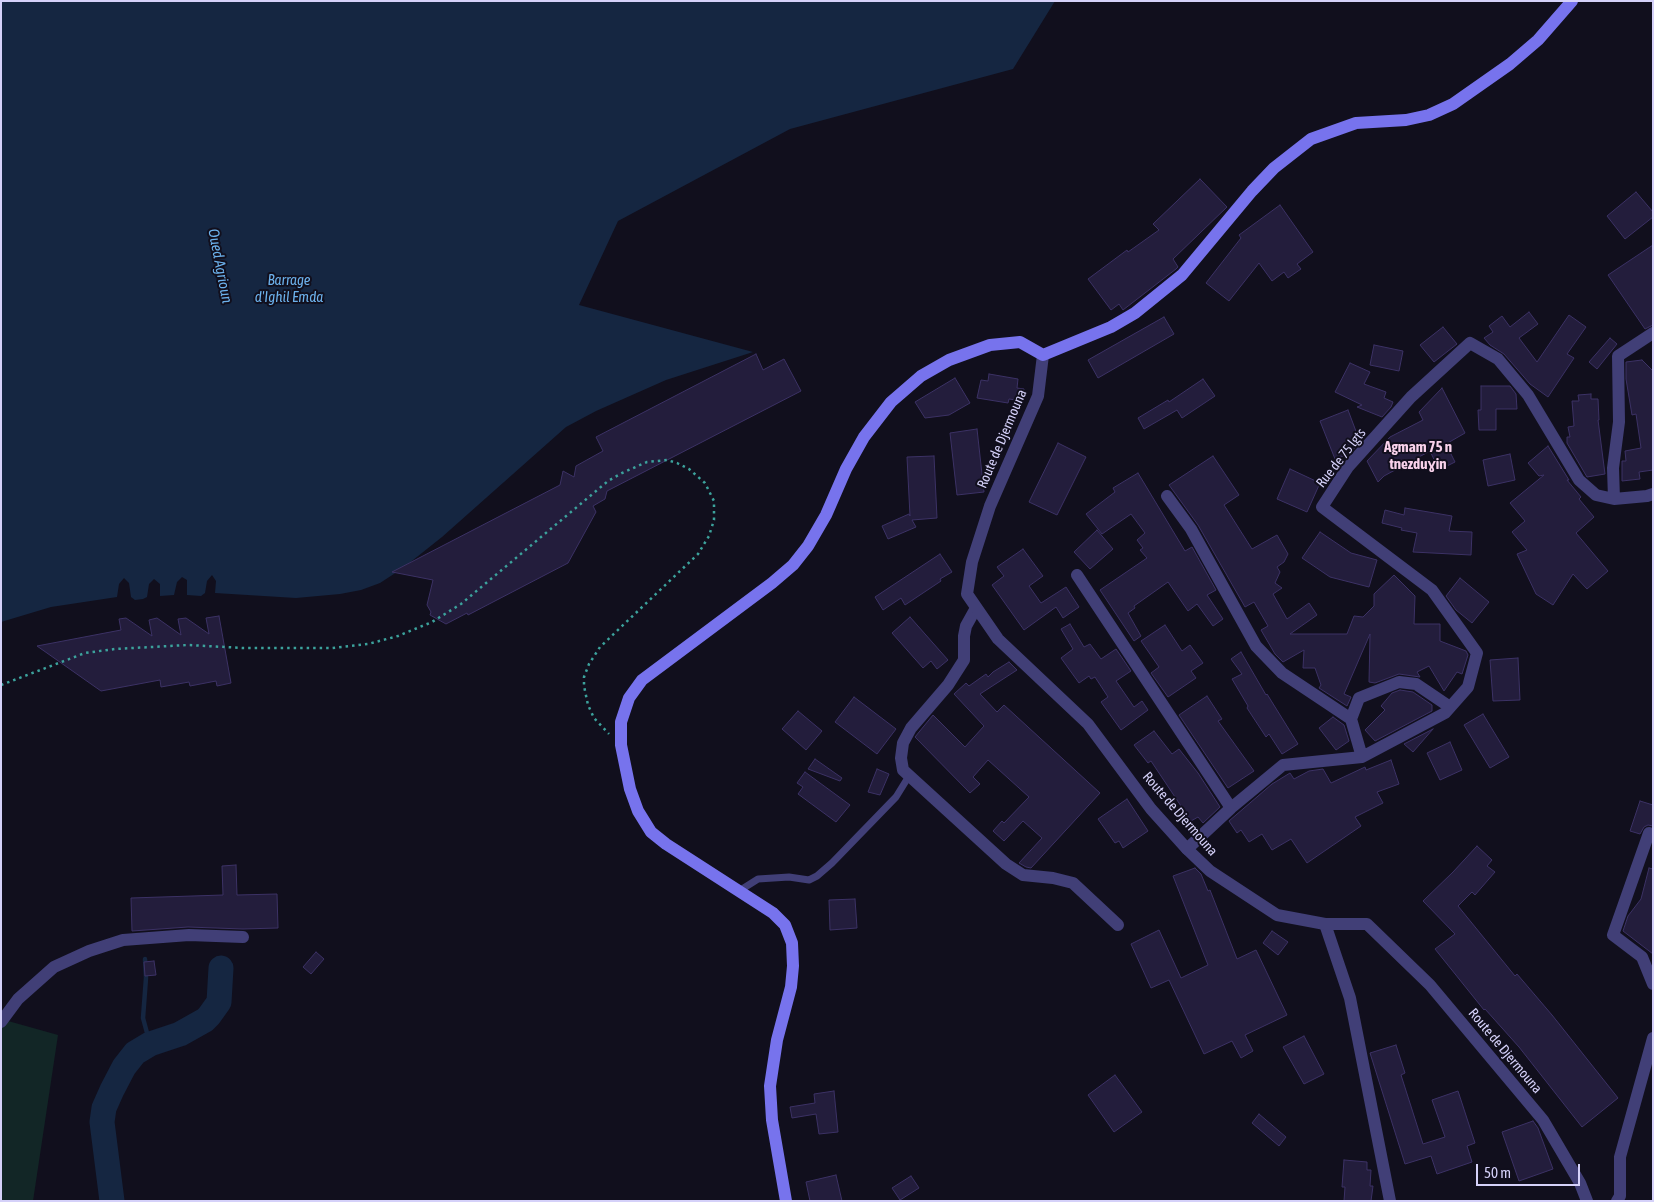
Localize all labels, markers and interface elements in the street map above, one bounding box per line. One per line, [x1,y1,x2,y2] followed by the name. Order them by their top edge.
[204,227,236,305] water label: Oued Agrioun
[255,271,323,306] water label: Barrage d'Ighil Emda
[974,387,1030,491] street label: Route de Djermouna
[1313,425,1369,491] street label: Rue de 75 lgts
[1384,438,1452,473] district label: Agmam 75 n tnezduɣin
[1139,769,1221,859] street label: Route de Djermouna
[1465,1005,1545,1097] street label: Route de Djermouna
[1479,1154,1583,1186] scale bar
[1484,1164,1511,1181] text: 50 m

